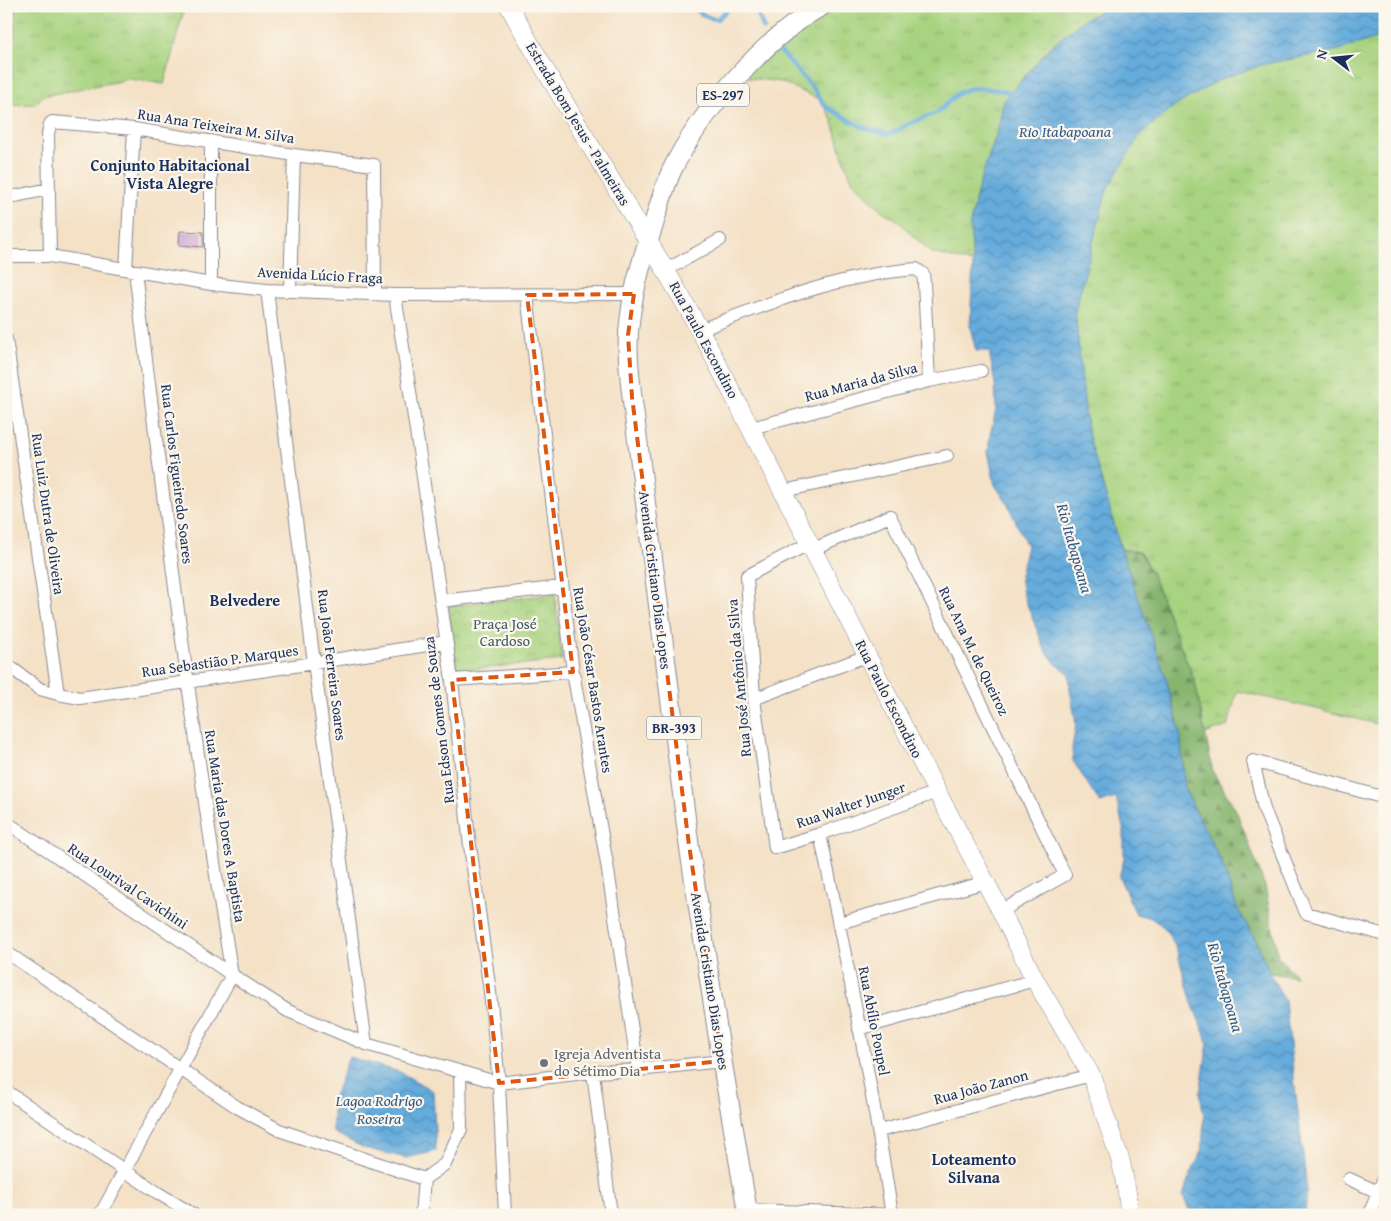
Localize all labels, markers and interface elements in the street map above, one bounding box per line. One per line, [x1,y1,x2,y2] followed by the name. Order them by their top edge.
[1308,32,1358,82] north arrow
[521,38,636,210] street label: Estrada Bom Jesus - Palmeiras
[1311,47,1333,62] text: N
[697,84,749,106] road number: ES-297
[136,103,296,148] street label: Rua Ana Teixeira M. Silva
[1018,119,1112,143] water label: Rio Itabapoana
[90,153,250,195] district label: Conjunto Habitacional Vista Alegre
[257,261,383,288] street label: Avenida Lúcio Fraga
[665,277,744,402] street label: Rua Paulo Escondino
[802,356,919,407] street label: Rua Maria da Silva
[156,383,199,565] street label: Rua Carlos Figueiredo Soares
[27,432,70,596] street label: Rua Luiz Dutra de Oliveira
[634,489,677,670] street label: Avenida Cristiano Dias Lopes
[1050,499,1099,596] water label: Rio Itabapoana
[934,583,1015,719] street label: Rua Ana M. de Queiroz
[568,585,619,774] street label: Rua João César Bastos Arantes
[210,588,280,612] district label: Belvedere
[313,588,352,742] street label: Rua João Ferreira Soares
[721,598,756,758] street label: Rua José Antônio da Silva
[473,613,537,651] park label: Praça José Cardoso
[418,635,459,805] street label: Rua Edson Gomes de Souza
[851,636,928,762] street label: Rua Paulo Escondino
[140,639,300,682] street label: Rua Sebastião P. Marques
[646,716,702,740] road number: BR-393
[200,728,251,924] street label: Rua Maria das Dores A Baptista
[793,776,908,833] street label: Rua Walter Junger
[64,838,193,934] street label: Rua Lourival Cavichini
[686,891,735,1071] street label: Avenida Cristiano Dias Lopes
[1201,938,1250,1035] water label: Rio Itabapoana
[854,965,895,1077] street label: Rua Abílio Poupel
[554,1043,661,1081] place label: Igreja Adventista do Sétimo Dia
[538,1057,550,1069] marker: Igreja Adventista do Sétimo Dia
[931,1064,1031,1109] street label: Rua João Zanon
[335,1088,423,1130] water label: Lagoa Rodrigo Roseira
[932,1147,1017,1189] district label: Loteamento Silvana

